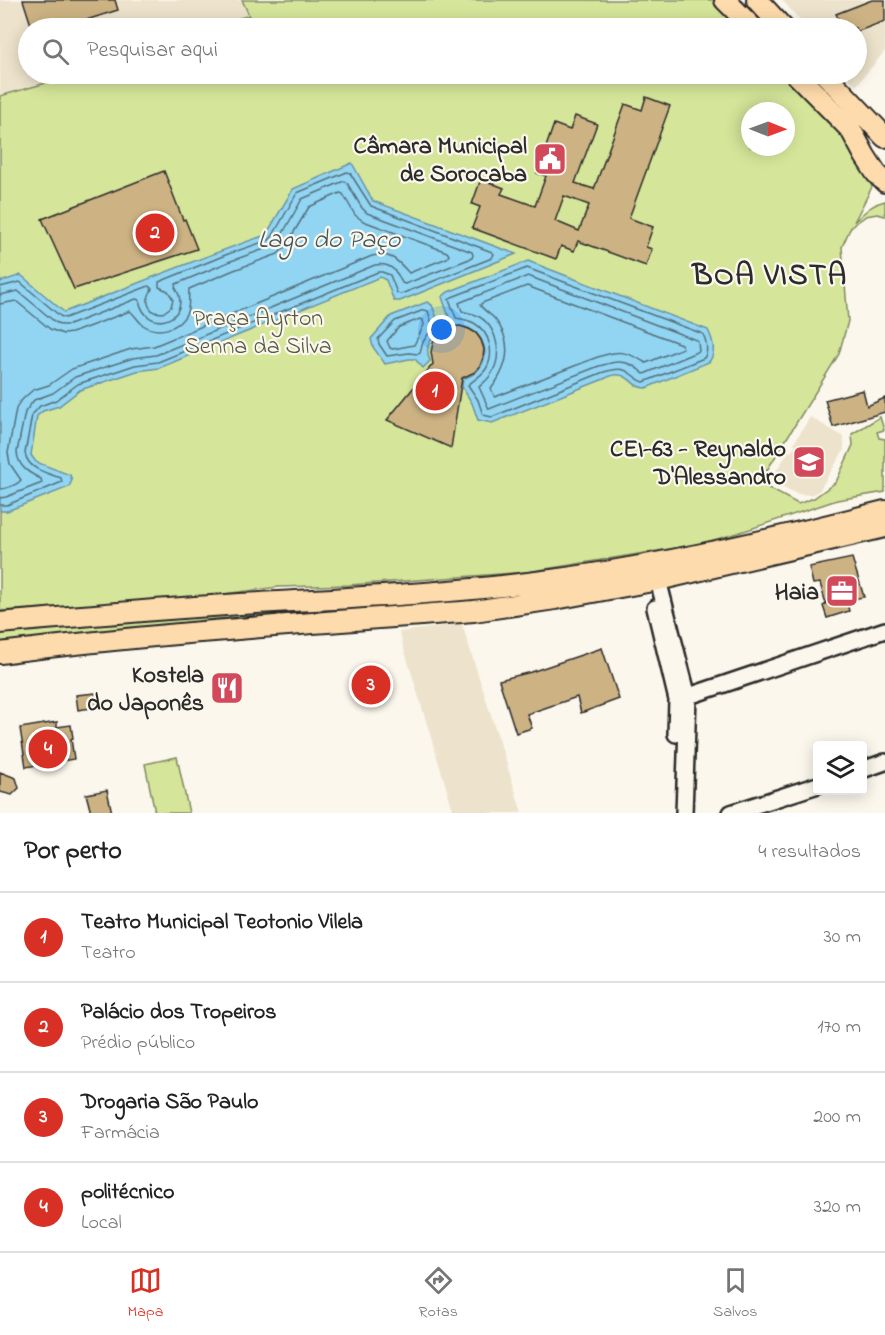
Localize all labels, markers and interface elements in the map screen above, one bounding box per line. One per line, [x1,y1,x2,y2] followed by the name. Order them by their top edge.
[18,18,867,84] search box
[39,35,72,68] icon: search
[87,35,218,67] text: Pesquisar aqui
[741,102,795,156] north arrow
[353,130,527,193] place label: Câmara Municipal de Sorocaba
[532,141,568,177] public building icon: Câmara Municipal de Sorocaba
[136,210,174,256] pin: 2
[258,222,402,260] water label: Lago do Paço
[690,255,848,299] district label: BOA VISTA
[184,302,332,365] park label: Praça Ayrton Senna da Silva
[427,315,456,344] your location
[416,368,454,414] pin: 1
[610,433,786,496] place label: CEI-63 - Reynaldo D'Alessandro
[791,444,827,480] school or university icon: CEI-63 - Reynaldo D'Alessandro
[824,573,860,609] office icon: Haia
[775,576,819,611] place label: Haia
[87,659,204,722] place label: Kostela do Japonês
[352,662,391,708] pin: 3
[209,670,245,706] restaurant icon: Kostela do Japonês
[28,726,68,771] pin: 4
[813,741,867,795] map controls
[813,741,867,795] button: layers
[24,833,122,871] text: Por perto
[758,838,861,867] text: 4 resultados
[81,907,363,939] text: Teatro Municipal Teotonio Vilela
[40,923,47,952] text: 1
[824,923,861,952] text: 30 m
[81,939,136,968] text: Teatro
[81,997,276,1029] text: Palácio dos Tropeiros
[39,1013,48,1042] text: 2
[817,1013,861,1042] text: 170 m
[81,1029,195,1058] text: Prédio público
[81,1087,259,1119] text: Drogaria São Paulo
[39,1103,48,1132] text: 3
[813,1103,861,1132] text: 200 m
[81,1119,160,1148] text: Farmácia
[81,1177,174,1209] text: politécnico
[39,1193,48,1222] text: 4
[814,1193,861,1222] text: 320 m
[81,1209,122,1238] text: Local
[128,1264,163,1324] tab: Mapa
[419,1264,458,1324] tab: Rotas
[713,1264,757,1324] tab: Salvos

